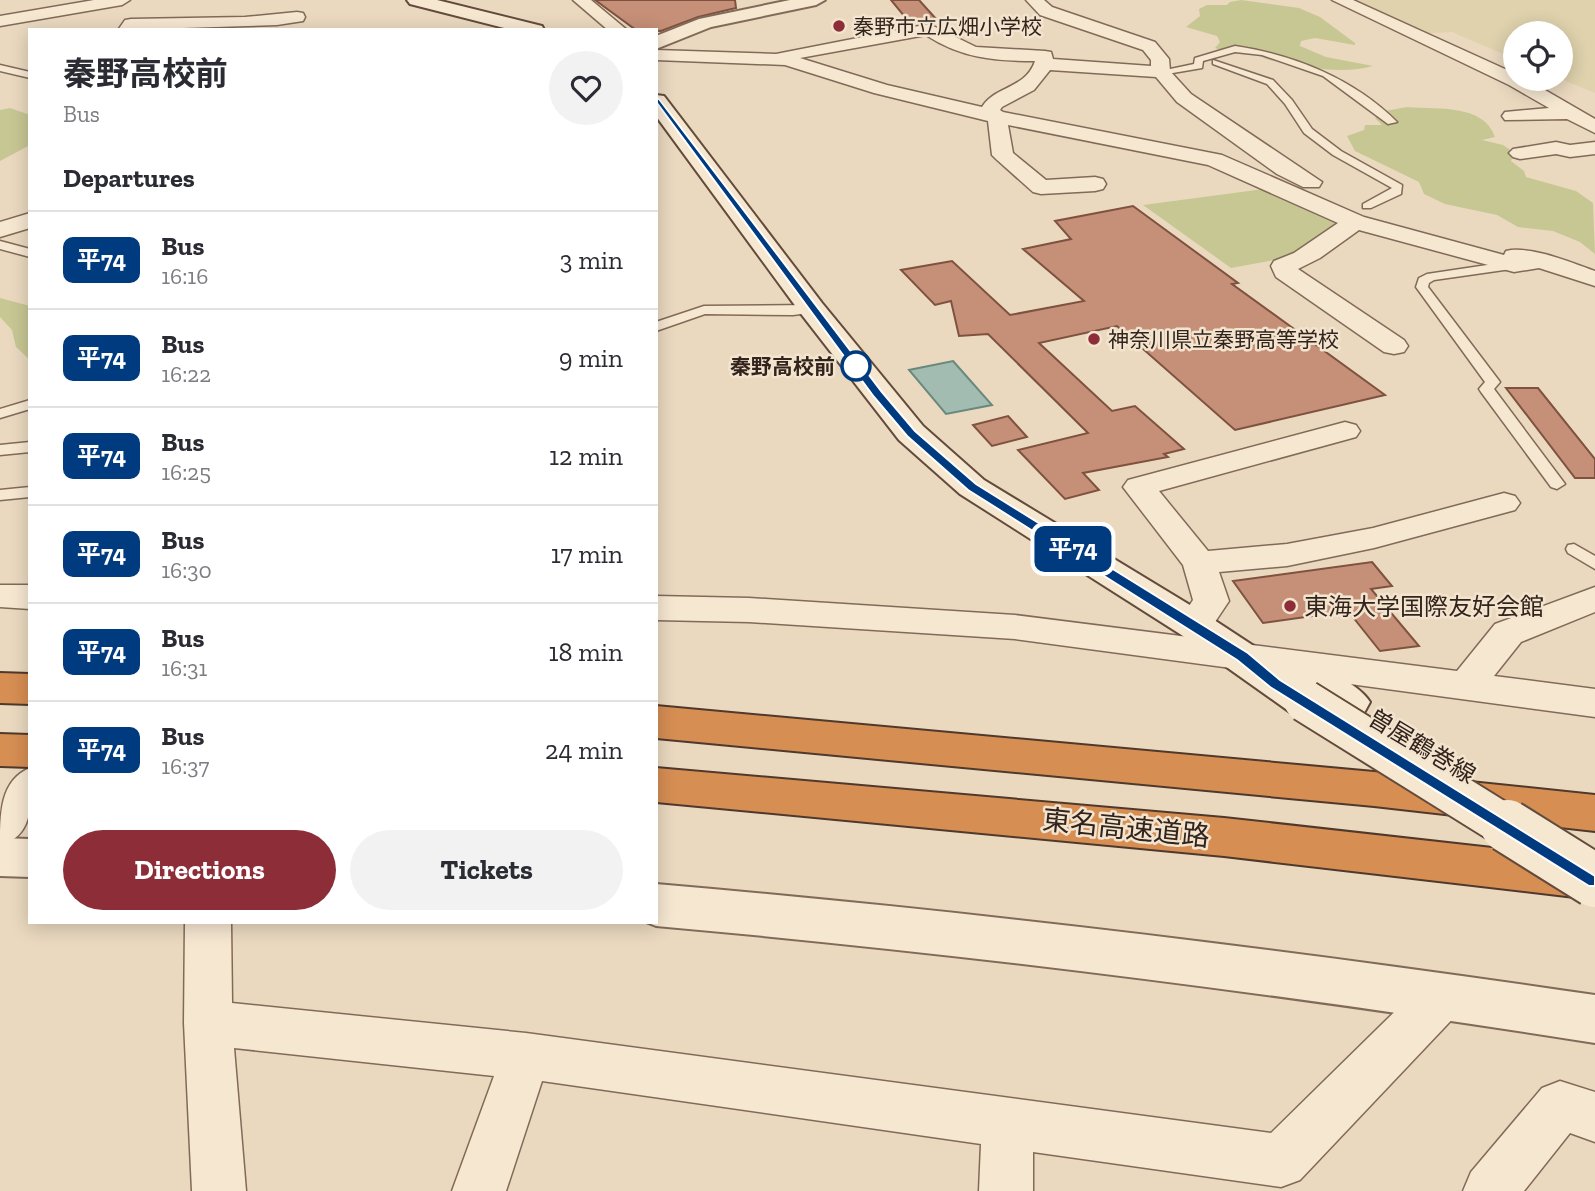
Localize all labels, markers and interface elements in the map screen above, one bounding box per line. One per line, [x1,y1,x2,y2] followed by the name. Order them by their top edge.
[853,14,1042,39] place label: 秦野市立広畑小学校
[831,18,847,34] marker: 秦野市立広畑小学校
[1503,21,1573,91] map controls
[1503,21,1573,91] button: locate
[549,51,623,125] button: heart
[63,54,228,93] text: 秦野高校前
[63,100,100,128] text: Bus
[63,162,195,194] text: Departures
[161,230,204,262] text: Bus
[560,244,623,276] text: 3 min
[77,245,126,274] text: 平74
[161,262,208,290] text: 16:16
[1108,327,1339,352] place label: 神奈川県立秦野高等学校
[161,328,204,360] text: Bus
[1086,331,1102,347] marker: 神奈川県立秦野高等学校
[559,342,623,374] text: 9 min
[77,343,126,372] text: 平74
[841,351,871,381] marker: 秦野高校前
[730,354,835,379] place label: 秦野高校前
[161,360,211,388] text: 16:22
[161,426,204,458] text: Bus
[549,440,623,472] text: 12 min
[77,441,126,470] text: 平74
[161,458,211,486] text: 16:25
[161,524,204,556] text: Bus
[1033,526,1113,572] line badge: 平74
[1048,534,1098,563] text: 平74
[551,538,623,570] text: 17 min
[77,539,126,568] text: 平74
[161,556,212,584] text: 16:30
[1304,592,1544,621] place label: 東海大学国際友好会館
[1282,598,1298,614] marker: 東海大学国際友好会館
[161,622,204,654] text: Bus
[548,636,623,668] text: 18 min
[77,637,126,666] text: 平74
[161,654,207,682] text: 16:31
[1363,703,1481,789] street label: 曽屋鶴巻線
[161,720,204,752] text: Bus
[545,734,623,766] text: 24 min
[77,735,126,764] text: 平74
[161,752,209,780] text: 16:37
[1041,803,1211,853] street label: 東名高速道路
[63,830,336,910] button: Directions
[350,830,623,910] button: Tickets

